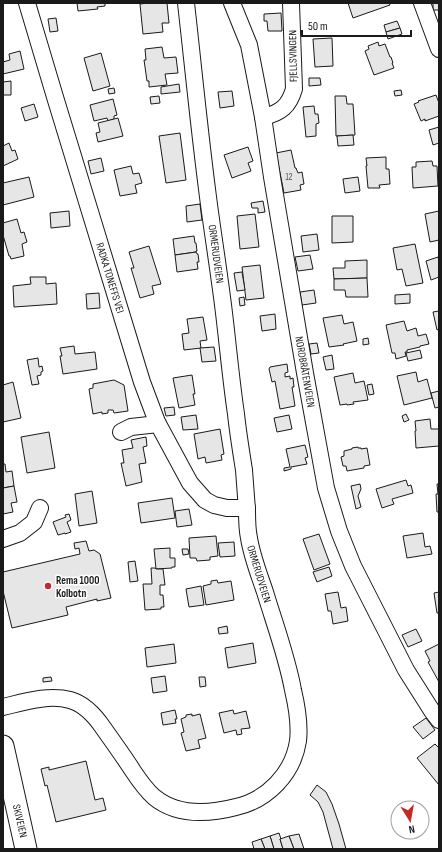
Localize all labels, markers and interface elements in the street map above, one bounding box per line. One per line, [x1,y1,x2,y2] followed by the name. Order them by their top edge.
[302,12,411,38] scale bar
[308,19,328,34] text: 50 m
[286,30,300,82] street label: FJELLSVINGEN
[286,172,293,183] house number: 12
[205,224,227,284] street label: ORMERUDVEIEN
[93,241,127,315] street label: RADKA TONEFFS VEI
[292,335,318,409] street label: NORDBRÅTENVEIEN
[244,544,274,604] street label: ORMERUDVEIEN
[56,574,100,600] place label: Rema 1000 Kolbotn
[43,581,53,591] marker: Rema 1000 Kolbotn
[390,800,430,840] north arrow
[10,803,30,839] street label: SKIVEIEN
[408,822,416,836] text: N

